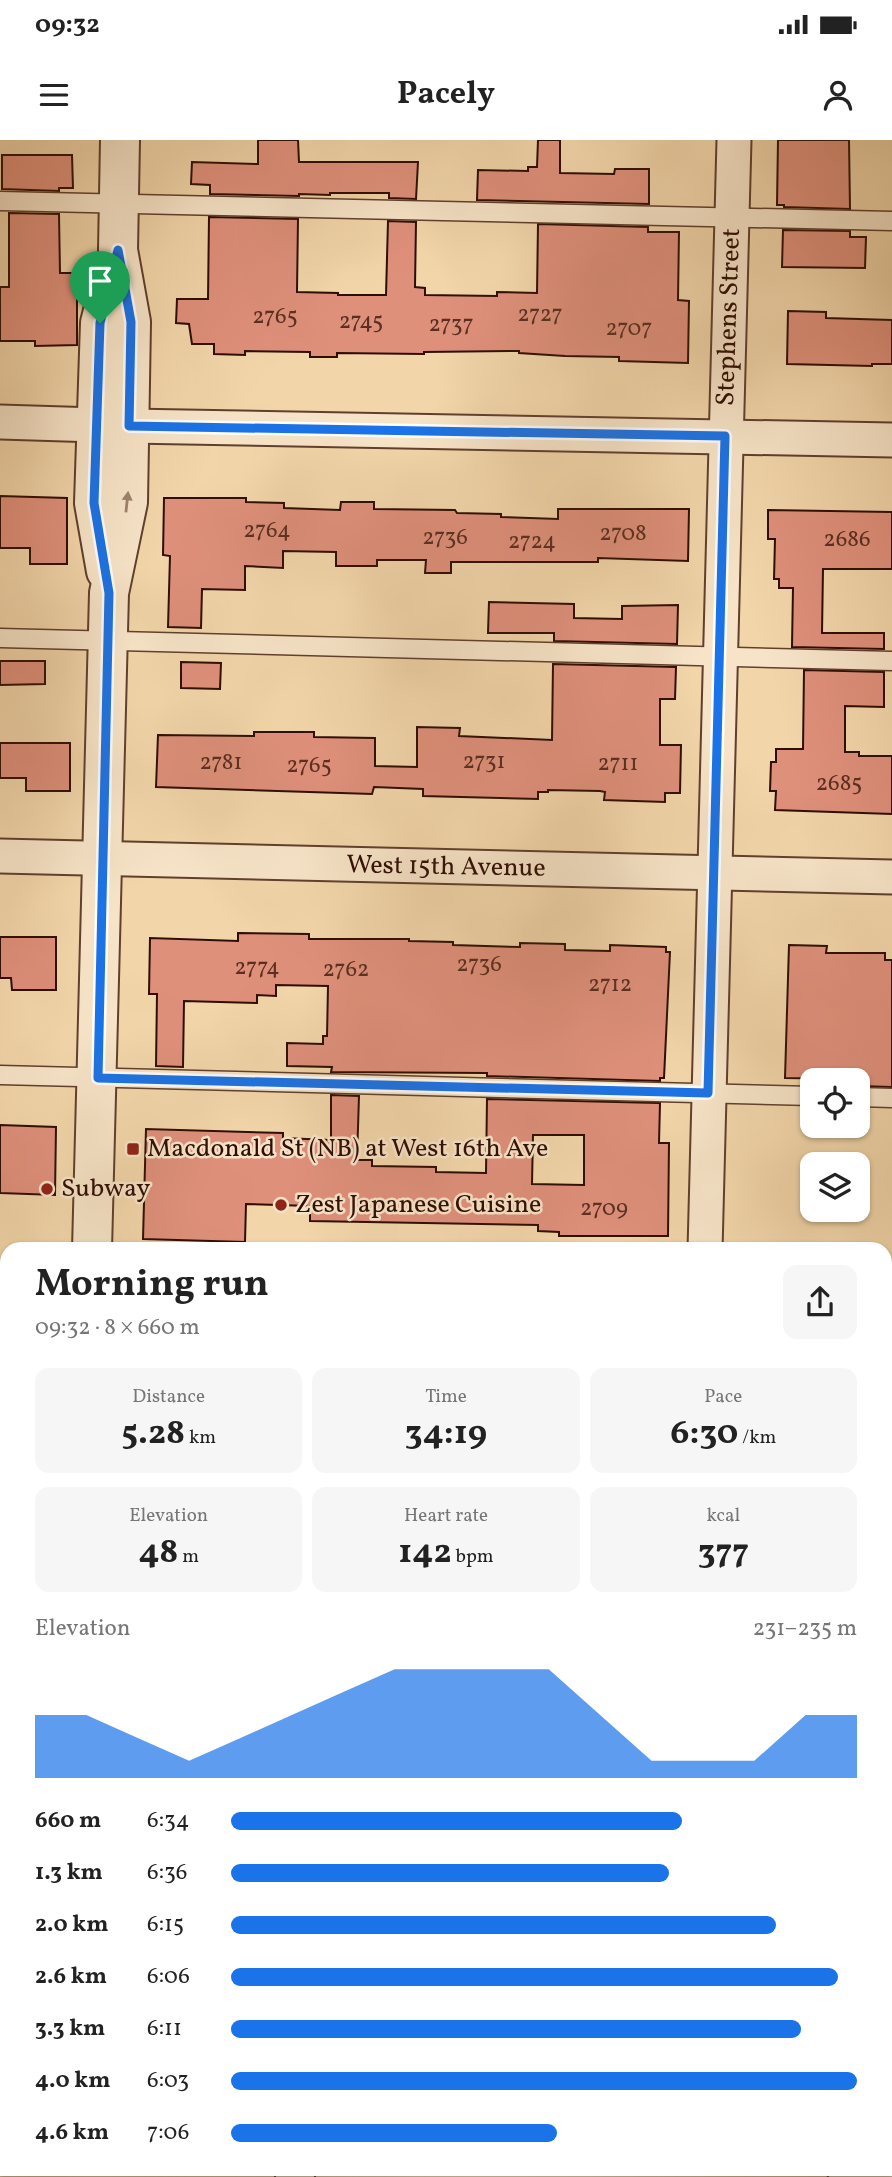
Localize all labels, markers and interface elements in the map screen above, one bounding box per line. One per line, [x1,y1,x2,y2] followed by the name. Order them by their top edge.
[35,7,100,43] text: 09:32
[397,73,495,117] text: Pacely
[35,76,73,114] icon: menu
[819,76,857,114] icon: person
[708,227,750,407] street label: Stephens Street
[70,251,130,323] pin
[81,262,119,300] icon: arrive
[517,299,563,331] house number: 2727
[252,301,298,333] house number: 2765
[339,306,383,338] house number: 2745
[428,309,474,341] house number: 2737
[606,313,653,345] house number: 2707
[122,491,133,513] one-way arrow
[243,515,291,547] house number: 2764
[599,518,647,550] house number: 2708
[422,522,468,554] house number: 2736
[823,524,871,556] house number: 2686
[508,526,556,558] house number: 2724
[463,746,505,778] house number: 2731
[200,747,242,779] house number: 2781
[598,748,638,780] house number: 2711
[286,750,332,782] house number: 2765
[816,768,862,800] house number: 2685
[346,847,546,887] street label: West 15th Avenue
[456,949,502,981] house number: 2736
[234,952,280,984] house number: 2774
[323,954,369,986] house number: 2762
[588,969,632,1001] house number: 2712
[800,1068,870,1222] map controls
[800,1068,870,1138] button: locate
[147,1131,548,1167] place label: Macdonald St (NB) at West 16th Ave
[125,1141,141,1157] marker: Macdonald St (NB) at West 16th Ave
[800,1152,870,1222] button: layers
[61,1171,150,1207] place label: Subway
[39,1181,55,1197] marker: Subway
[295,1187,541,1223] place label: Zest Japanese Cuisine
[580,1193,628,1225] house number: 2709
[273,1197,289,1213] marker: Zest Japanese Cuisine
[35,1259,269,1312] text: Morning run
[783,1265,857,1339] button: share
[35,1312,200,1344] text: 09:32 · 8 × 660 m
[132,1384,205,1410] text: Distance
[425,1384,467,1410] text: Time
[704,1384,742,1410] text: Pace
[121,1410,185,1458] text: 5.28
[405,1410,487,1458] text: 34:19
[670,1410,738,1458] text: 6:30
[185,1425,216,1451] text: km
[738,1425,776,1451] text: /km
[129,1503,208,1529] text: Elevation
[404,1503,488,1529] text: Heart rate
[706,1503,740,1529] text: kcal
[138,1529,178,1577] text: 48
[398,1529,452,1577] text: 142
[698,1529,749,1577] text: 377
[178,1544,199,1570] text: m
[452,1544,494,1570] text: bpm
[35,1613,131,1645] text: Elevation
[753,1613,857,1645] text: 231–235 m
[35,1805,101,1837] text: 660 m
[147,1805,190,1837] text: 6:34
[35,1857,103,1889] text: 1.3 km
[147,1857,188,1889] text: 6:36
[35,1909,108,1941] text: 2.0 km
[147,1909,184,1941] text: 6:15
[35,1961,107,1993] text: 2.6 km
[147,1961,190,1993] text: 6:06
[35,2013,105,2045] text: 3.3 km
[147,2013,182,2045] text: 6:11
[35,2065,110,2097] text: 4.0 km
[147,2065,189,2097] text: 6:03
[35,2117,109,2149] text: 4.6 km
[147,2117,189,2149] text: 7:06

